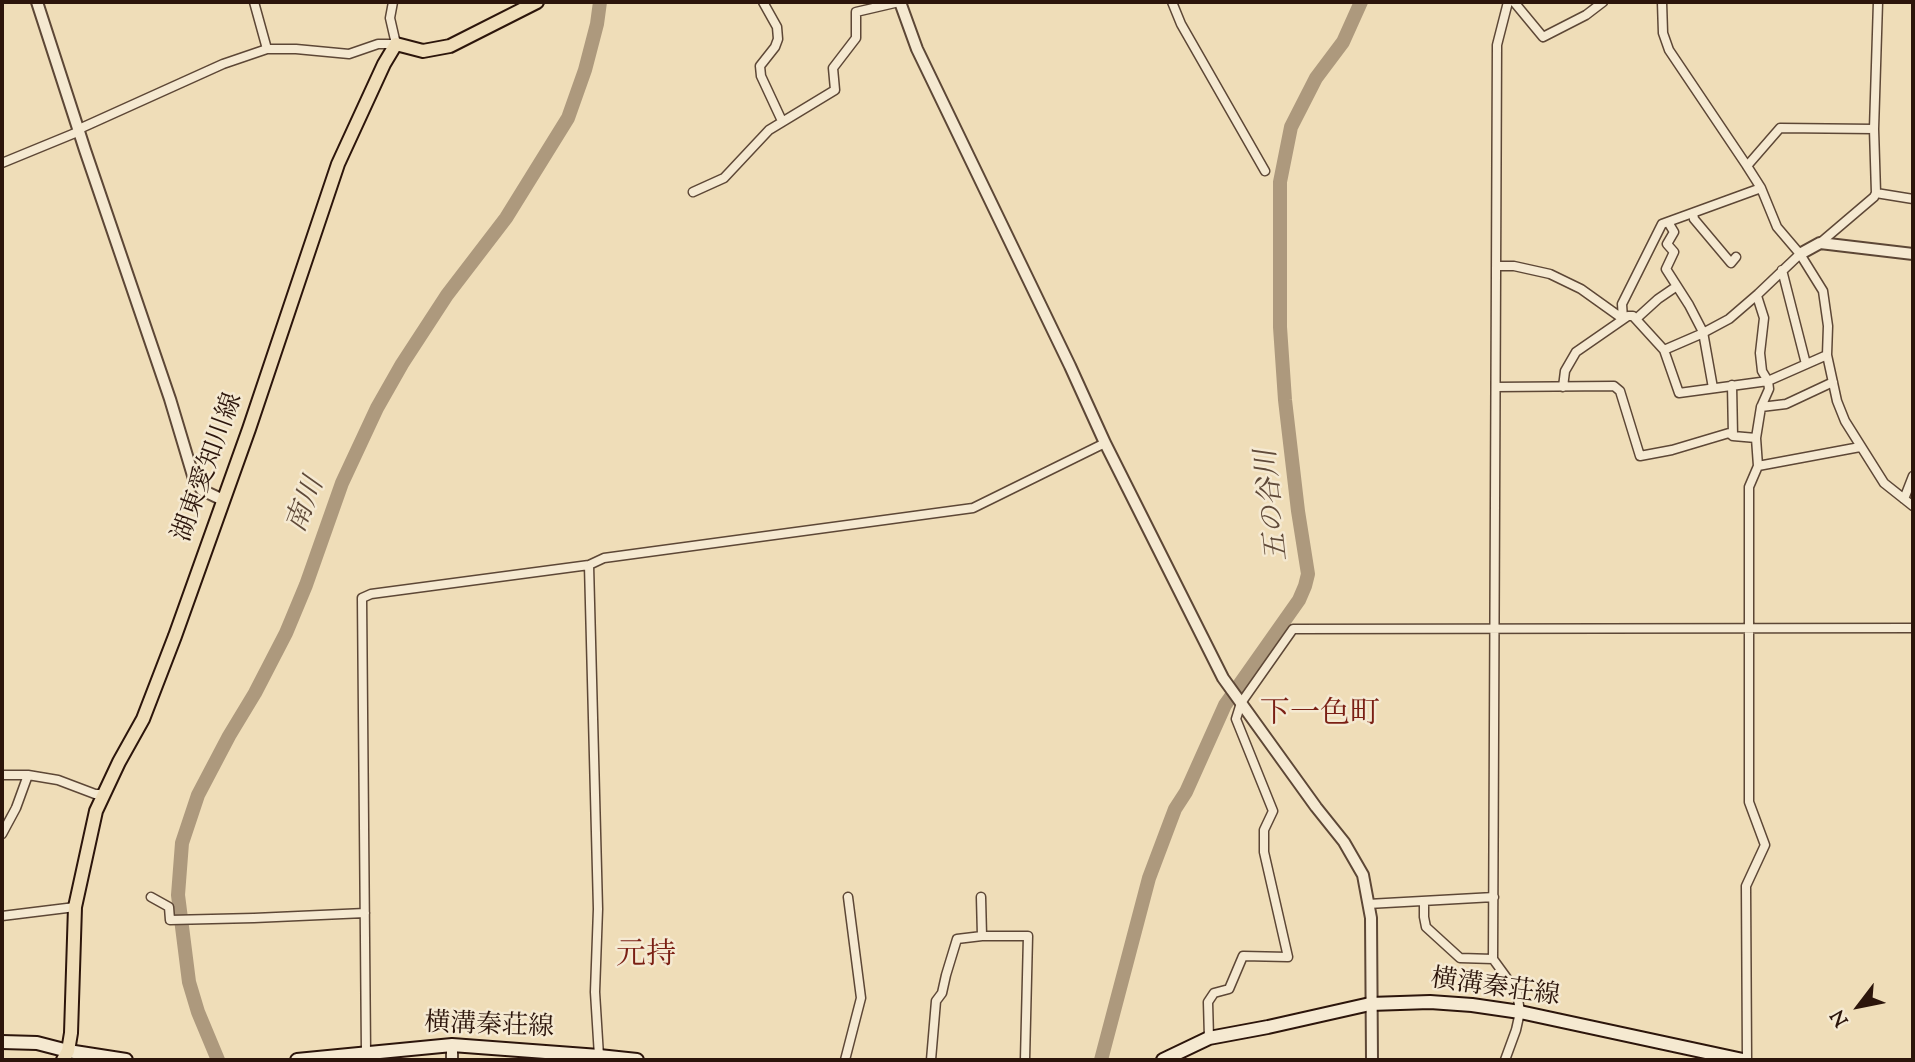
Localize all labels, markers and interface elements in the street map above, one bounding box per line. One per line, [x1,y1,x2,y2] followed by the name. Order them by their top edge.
[169,389,251,547] street label: 湖東愛知川線
[1252,448,1298,562] water label: 五の谷川
[282,474,334,538] water label: 南川
[1260,699,1380,735] district label: 下一色町
[616,940,676,976] district label: 元持
[1428,966,1562,1014] street label: 横溝秦荘線
[1824,971,1894,1041] north arrow
[1825,1004,1856,1031] text: N
[423,1010,555,1046] street label: 横溝秦荘線

